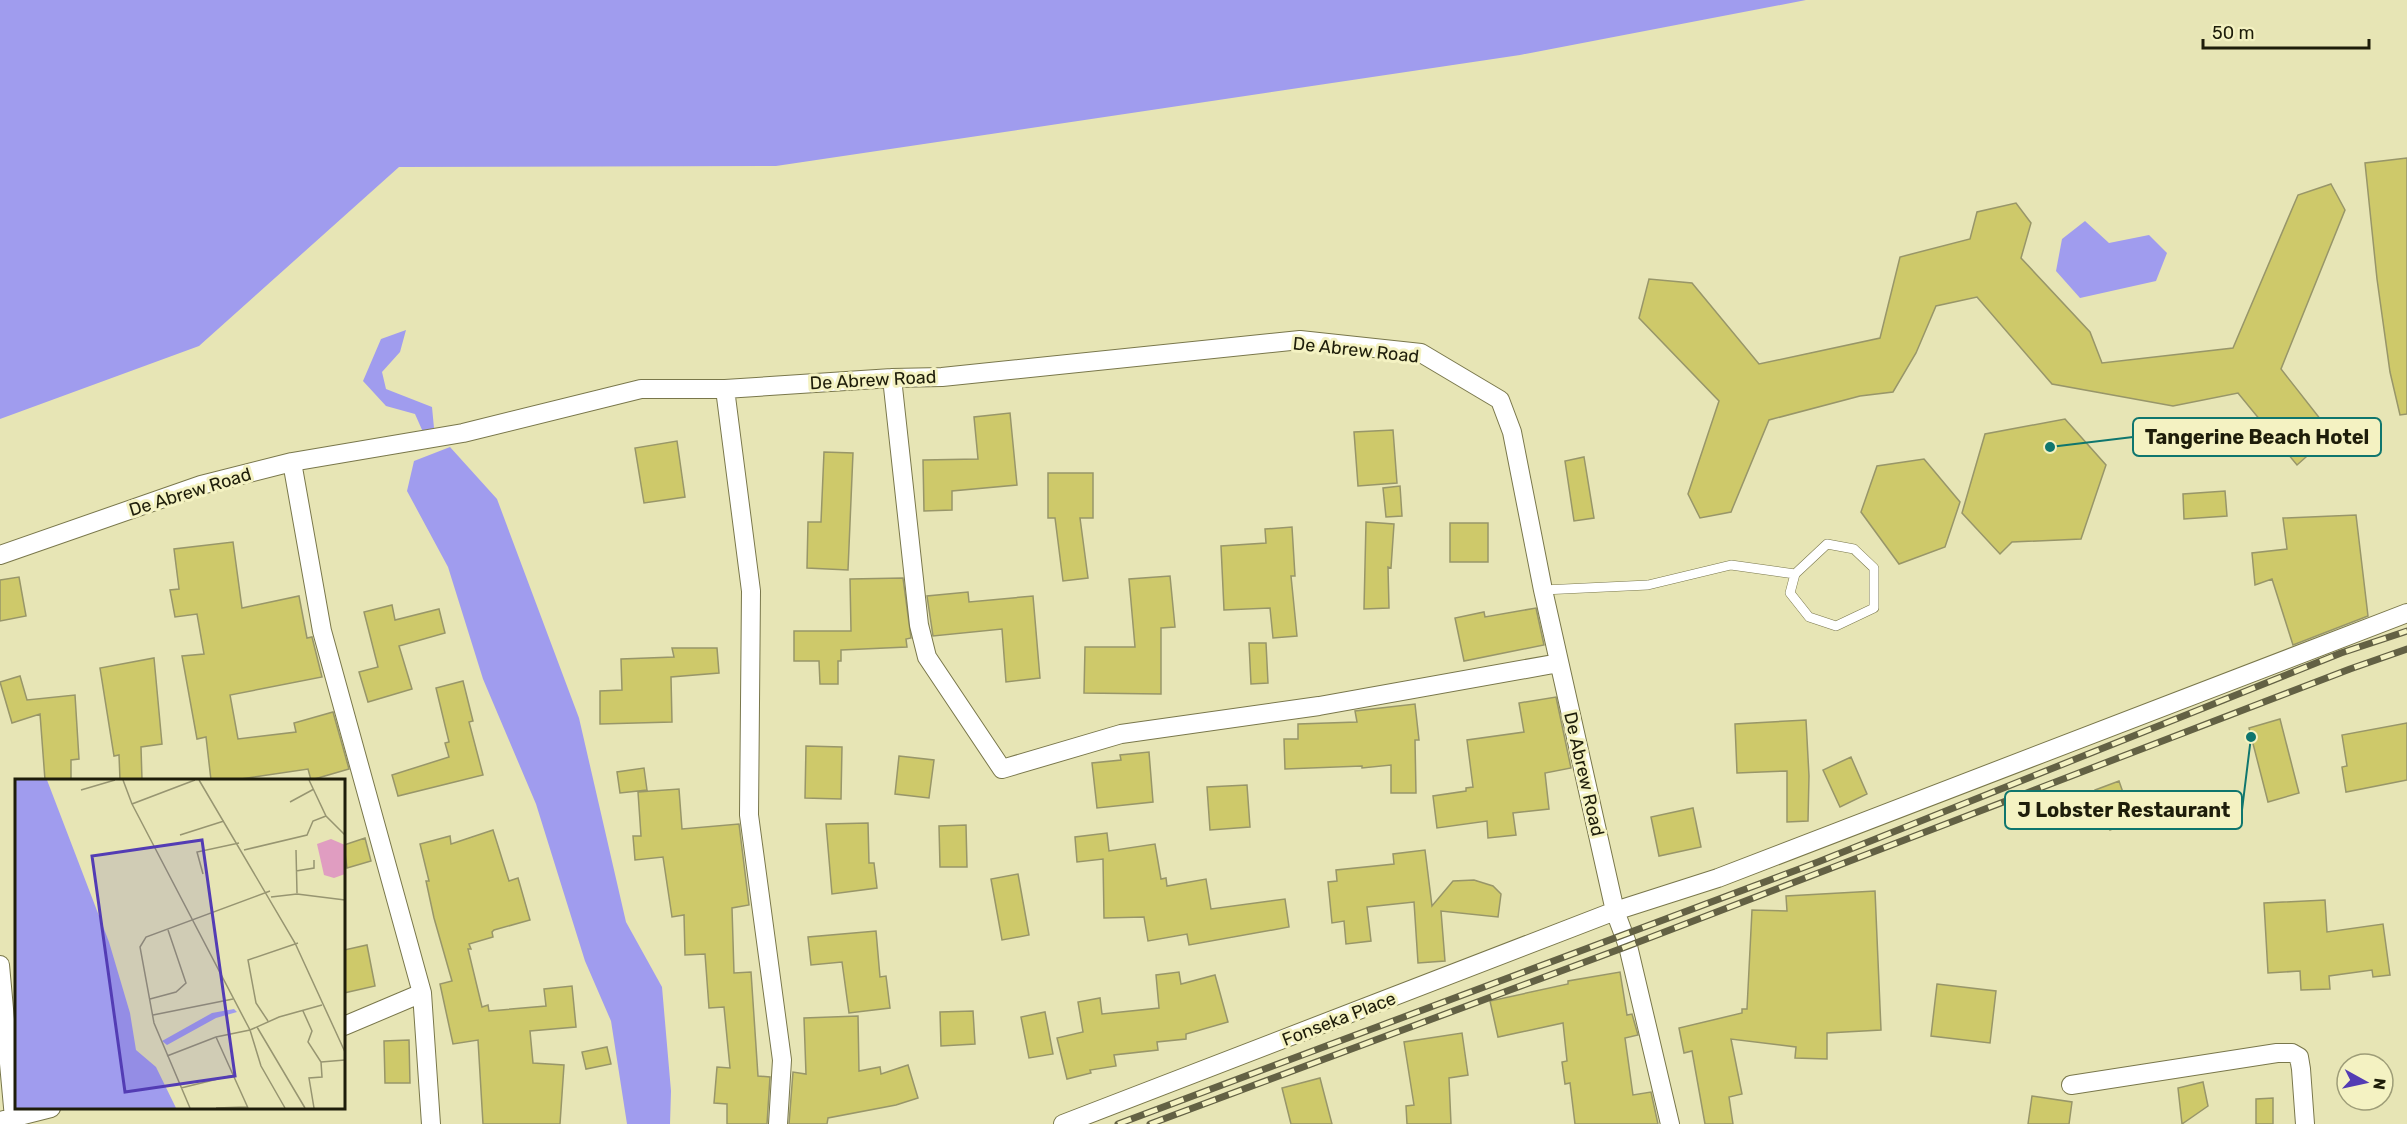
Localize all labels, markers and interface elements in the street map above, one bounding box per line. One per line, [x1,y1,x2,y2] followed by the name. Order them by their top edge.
[2203,12,2370,50] scale bar
[2212,22,2255,44] text: 50 m
[1292,332,1420,368] street label: De Abrew Road
[809,366,937,394] street label: De Abrew Road
[2133,418,2381,456] callout: Tangerine Beach Hotel
[2145,425,2369,449] text: Tangerine Beach Hotel
[126,463,254,521] street label: De Abrew Road
[1559,710,1609,838] street label: De Abrew Road
[15,779,345,1109] inset map
[2005,791,2242,829] callout: J Lobster Restaurant
[2018,798,2230,822] text: J Lobster Restaurant
[1279,987,1399,1051] street label: Fonseka Place
[2335,1052,2395,1112] north arrow
[2369,1077,2390,1091] text: N

